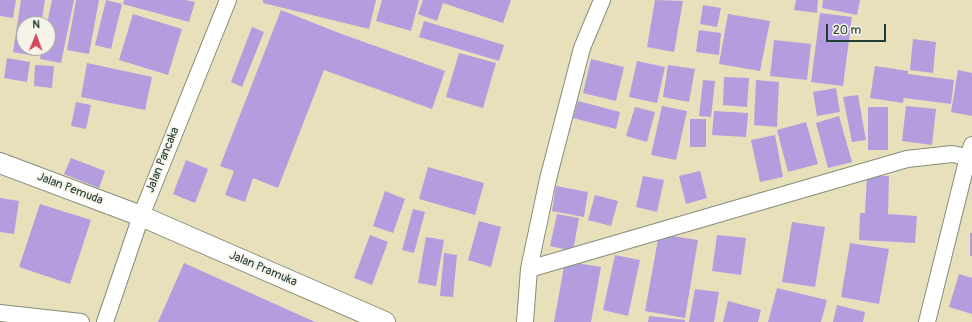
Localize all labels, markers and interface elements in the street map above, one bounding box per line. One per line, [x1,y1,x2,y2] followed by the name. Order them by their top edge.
[16,16,56,56] north arrow
[828,16,888,42] scale bar
[32,18,40,31] text: N
[833,23,861,38] text: 20 m
[143,125,183,195] street label: Jalan Pancaka
[35,170,105,208] street label: Jalan Pemuda
[227,248,299,290] street label: Jalan Pramuka

